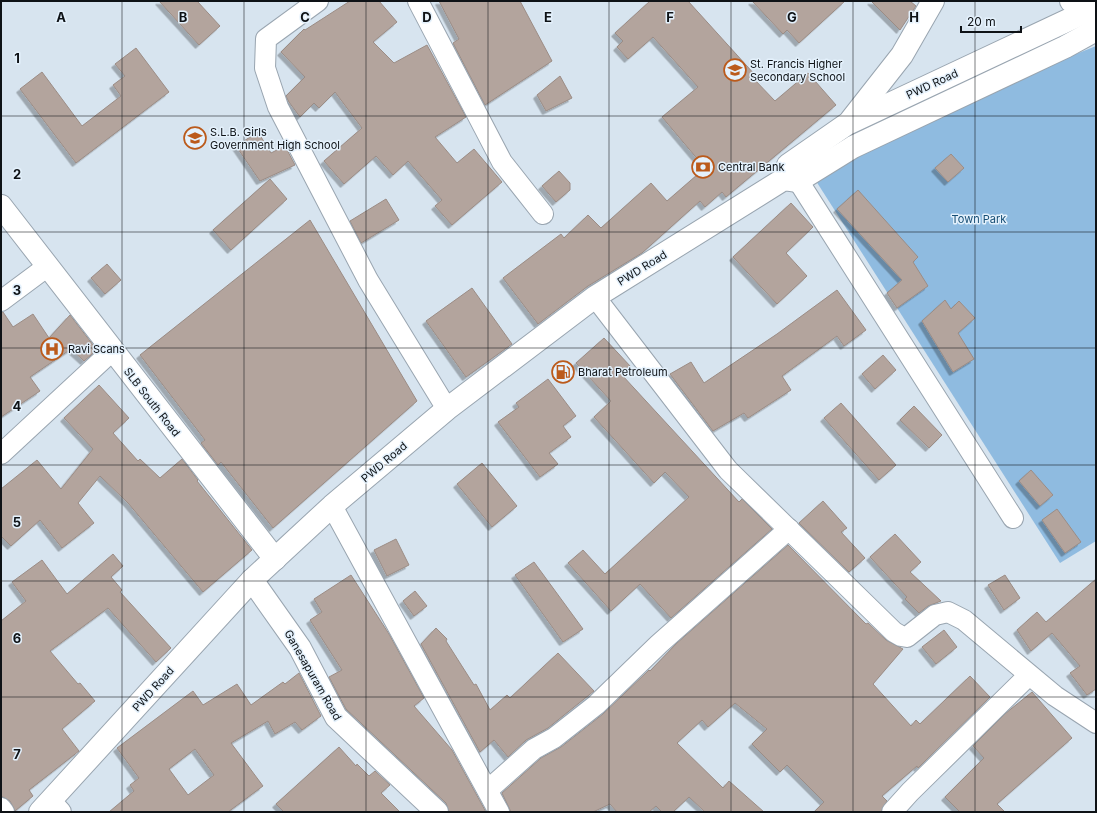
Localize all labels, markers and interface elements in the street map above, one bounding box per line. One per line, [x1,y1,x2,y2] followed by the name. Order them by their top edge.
[961,8,1021,34] scale bar
[56,9,66,25] text: A
[179,9,188,25] text: B
[300,9,310,25] text: C
[422,9,432,25] text: D
[544,9,552,25] text: E
[666,9,674,25] text: F
[787,9,797,25] text: G
[909,9,919,25] text: H
[967,14,996,29] text: 20 m
[14,50,20,66] text: 1
[722,57,748,83] school or university icon: St. Francis Higher Secondary School
[750,57,845,84] place label: St. Francis Higher Secondary School
[904,66,960,102] street label: PWD Road
[182,125,208,151] school or university icon: S.L.B. Girls Government High School
[210,125,340,152] place label: S.L.B. Girls Government High School
[690,154,716,180] bank icon: Central Bank
[718,160,785,174] place label: Central Bank
[13,166,21,182] text: 2
[952,212,1006,226] park label: Town Park
[615,247,669,289] street label: PWD Road
[13,282,21,298] text: 3
[39,336,65,362] hospital icon: Ravi Scans
[68,342,125,356] place label: Ravi Scans
[550,359,576,385] fuel station icon: Bharat Petroleum
[121,365,183,439] street label: SLB South Road
[578,365,668,379] place label: Bharat Petroleum
[13,398,22,414] text: 4
[358,439,410,485] street label: PWD Road
[13,514,21,530] text: 5
[281,627,345,723] street label: Ganesapuram Road
[13,630,21,646] text: 6
[129,664,177,714] street label: PWD Road
[13,746,21,762] text: 7

